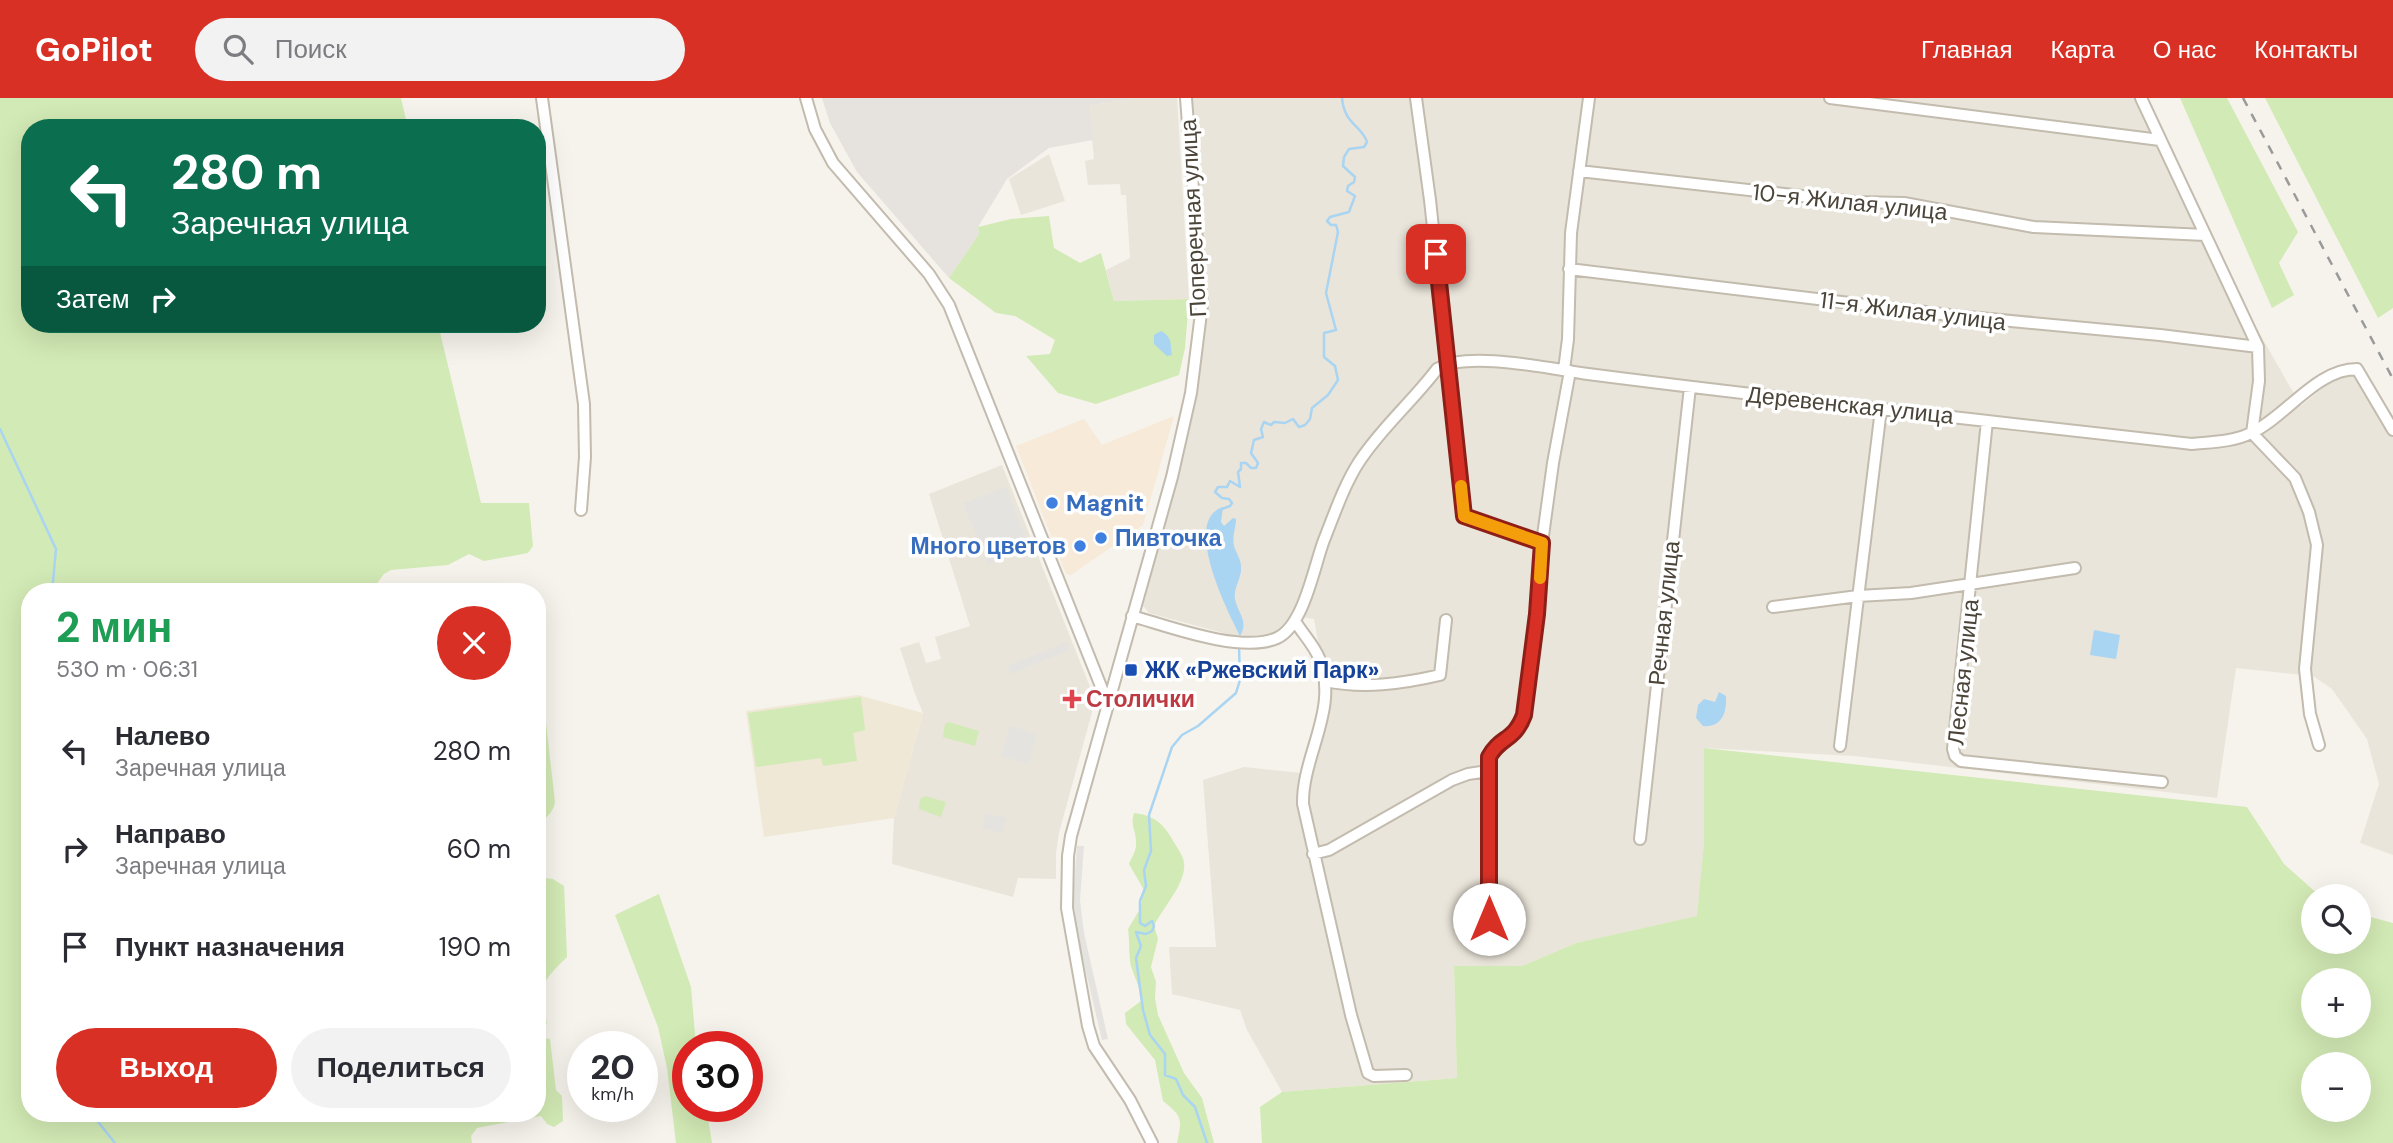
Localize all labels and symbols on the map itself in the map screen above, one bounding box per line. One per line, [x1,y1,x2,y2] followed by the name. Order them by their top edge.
[1173,118,1213,318] street label: Поперечная улица
[1751,177,1949,227] street label: 10-я Жилая улица
[1406,224,1466,284] pin
[1818,285,2008,337] street label: 11-я Жилая улица
[1745,379,1955,431] street label: Деревенская улица
[1066,488,1144,518] place label: Magnit
[1044,495,1060,511] marker: Magnit
[1115,523,1222,553] place label: Пивточка
[1093,530,1109,546] marker: Пивточка
[911,531,1066,561] place label: Много цветов
[1072,538,1088,554] marker: Много цветов
[1641,539,1687,687] street label: Речная улица
[1940,597,1986,747] street label: Лесная улица
[1144,655,1379,685] place label: ЖК «Ржевский Парк»
[1123,662,1139,678] marker: ЖК «Ржевский Парк»
[1086,684,1195,714] place label: Столички
[1064,691,1080,707] marker: Столички
[1452,882,1526,956] position arrow
[672,1031,763,1122] speed limit sign: 30

